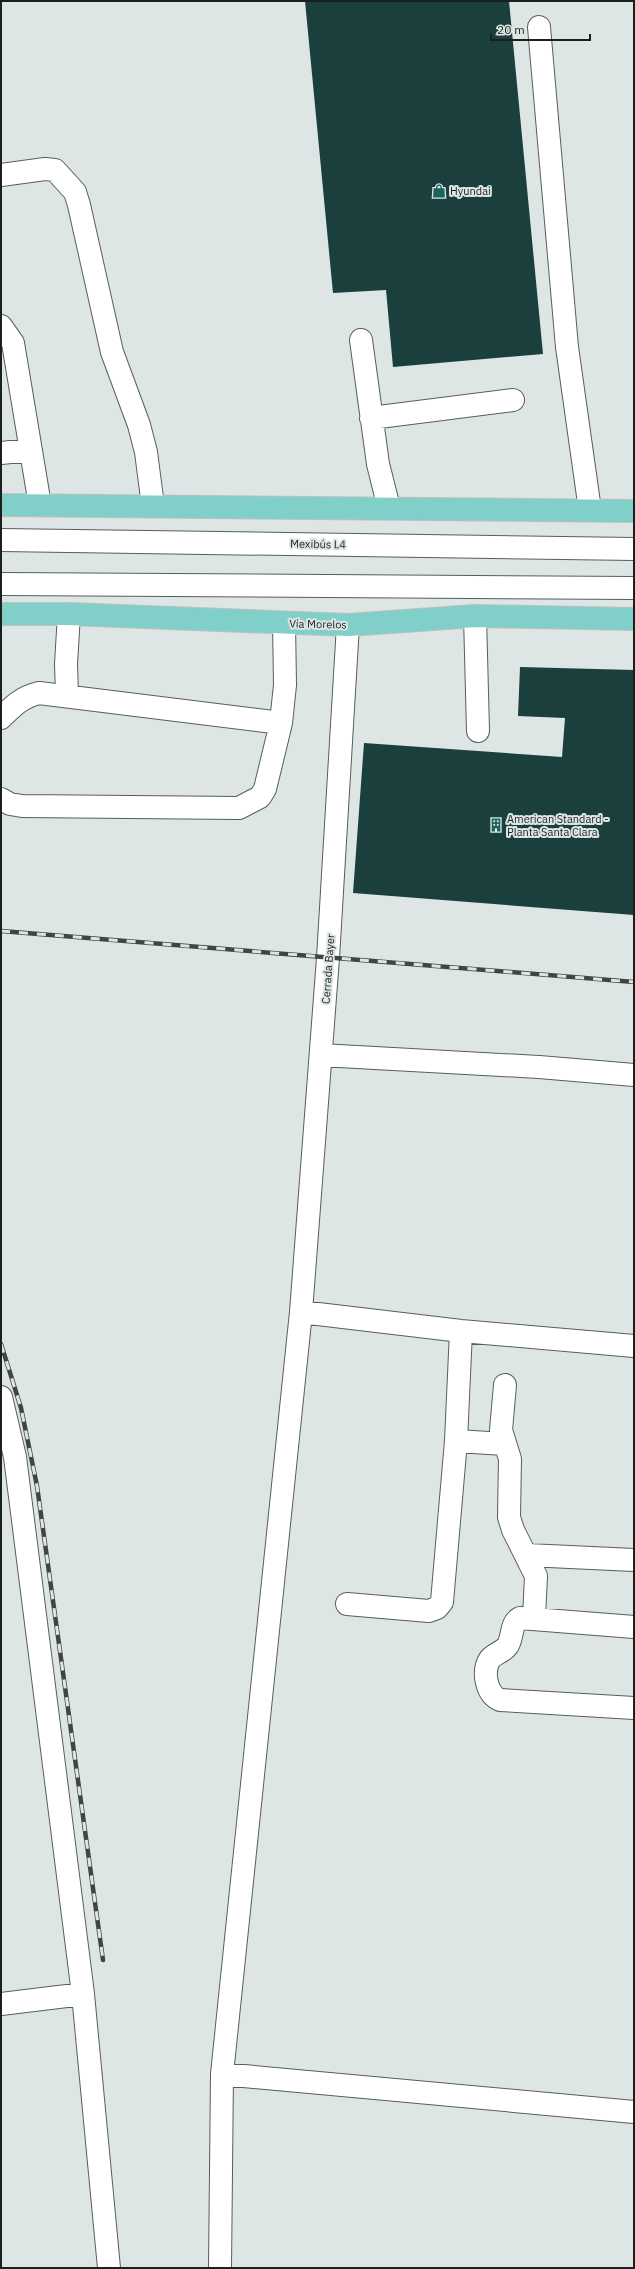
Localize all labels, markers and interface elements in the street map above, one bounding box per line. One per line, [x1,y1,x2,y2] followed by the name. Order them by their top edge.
[491,16,590,42] scale bar
[497,22,525,37] text: 20 m
[431,183,447,199] shop icon: Hyundai
[450,184,491,198] place label: Hyundai
[290,537,346,551] street label: Mexibús L4
[289,616,347,632] street label: Vía Morelos
[507,812,609,839] place label: American Standard - Planta Santa Clara
[488,817,504,833] building icon: American Standard - Planta Santa Clara
[319,934,337,1004] street label: Cerrada Bayer

